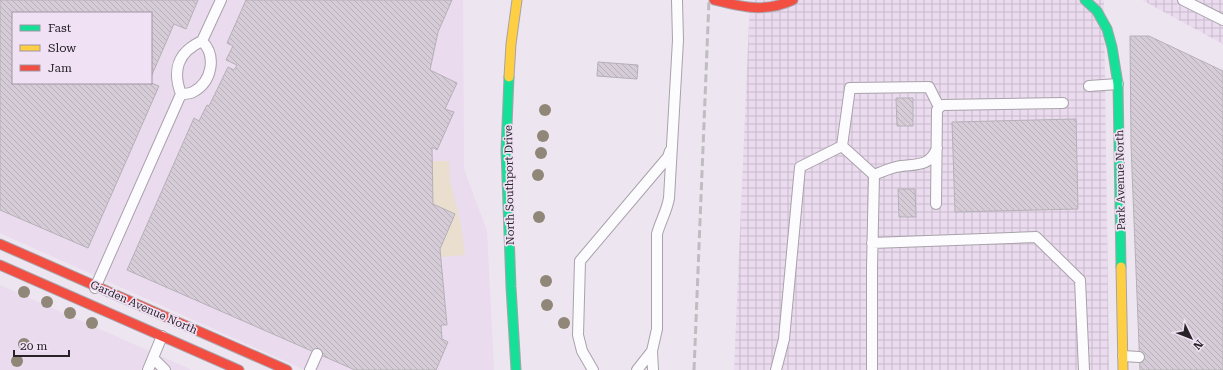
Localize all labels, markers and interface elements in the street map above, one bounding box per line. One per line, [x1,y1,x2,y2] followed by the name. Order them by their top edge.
[12,12,152,84] legend
[48,21,72,35] text: Fast
[48,41,76,55] text: Slow
[48,61,72,75] text: Jam
[502,125,517,245] street label: North Southport Drive
[1113,130,1128,230] street label: Park Avenue North
[88,278,199,337] street label: Garden Avenue North
[1171,318,1211,358] north arrow
[14,332,69,358] scale bar
[1190,337,1206,352] text: N
[20,339,47,353] text: 20 m

